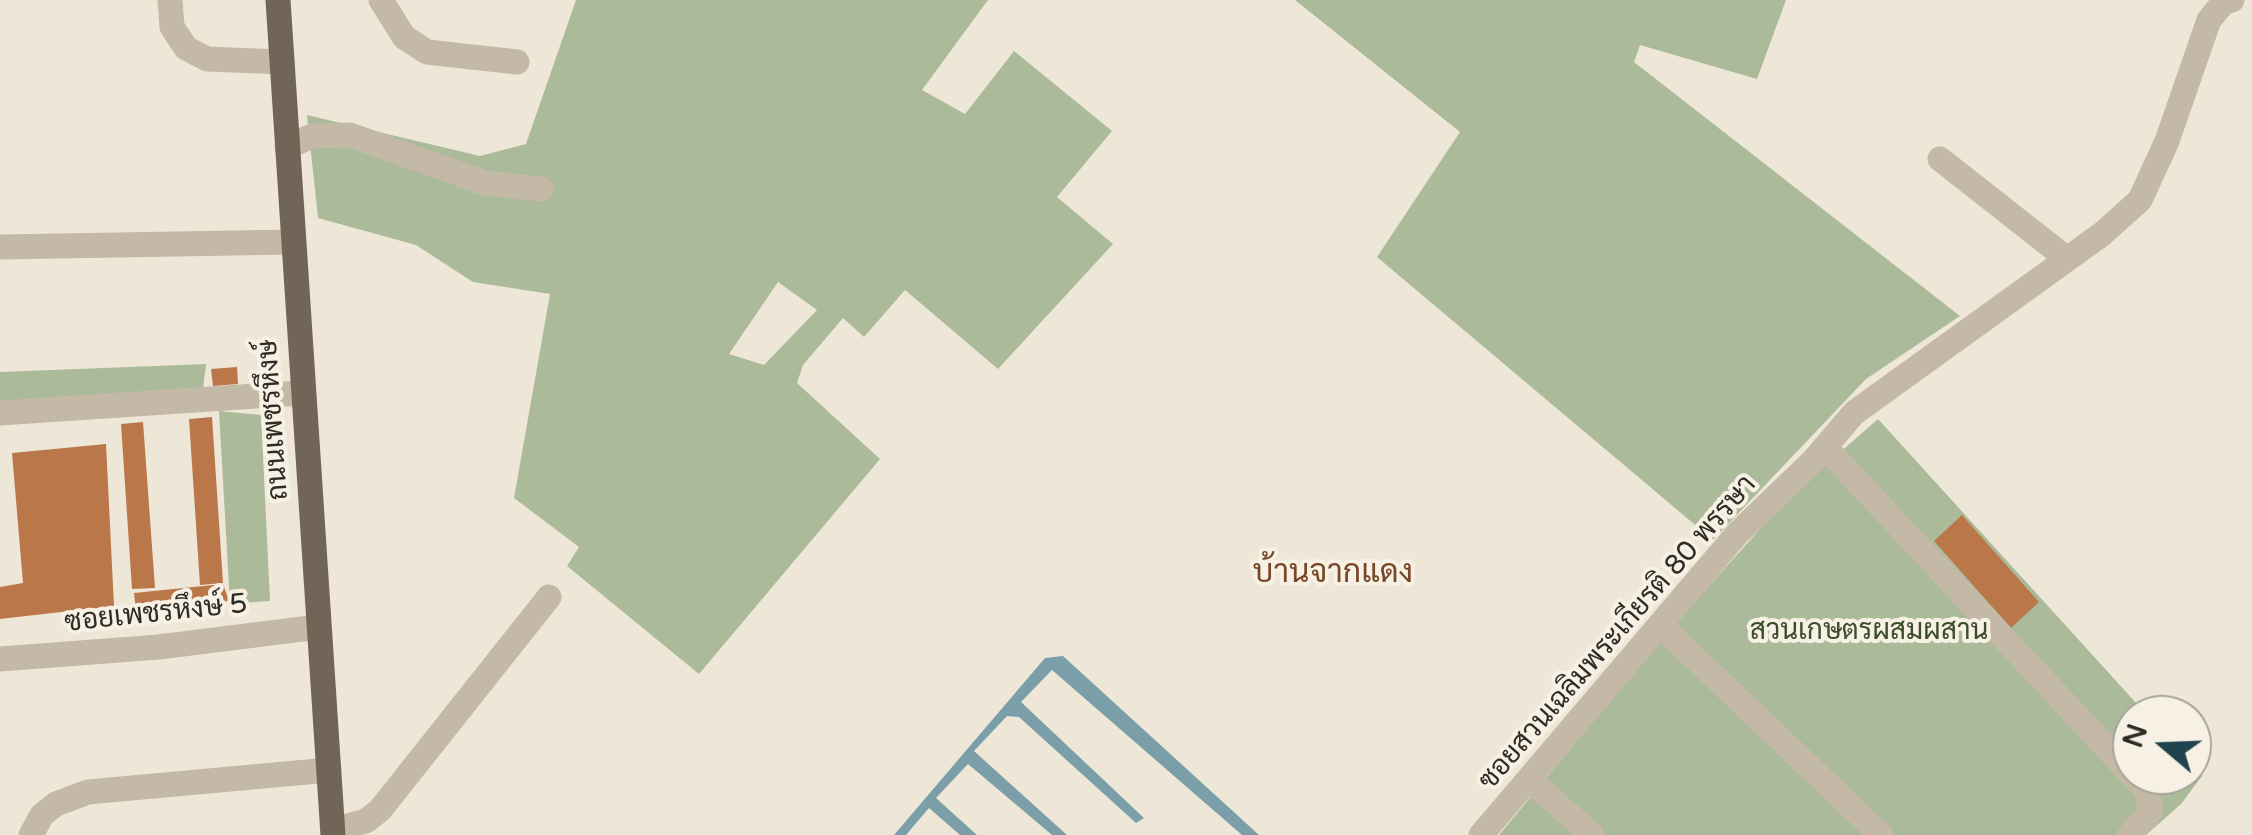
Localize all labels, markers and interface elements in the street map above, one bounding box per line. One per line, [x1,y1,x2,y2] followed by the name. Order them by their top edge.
[252,339,296,501] street label: ถนนเพชรหึงษ์
[1472,469,1764,797] street label: ซอยสวนเฉลิมพระเกียรติ 80 พรรษา
[1253,555,1413,593] district label: บ้านจากแดง
[63,588,249,640] street label: ซอยเพชรหึงษ์ 5
[1750,615,1988,649] park label: สวนเกษตรผสมผสาน
[2112,695,2212,795] north arrow
[2116,720,2155,752] text: N

